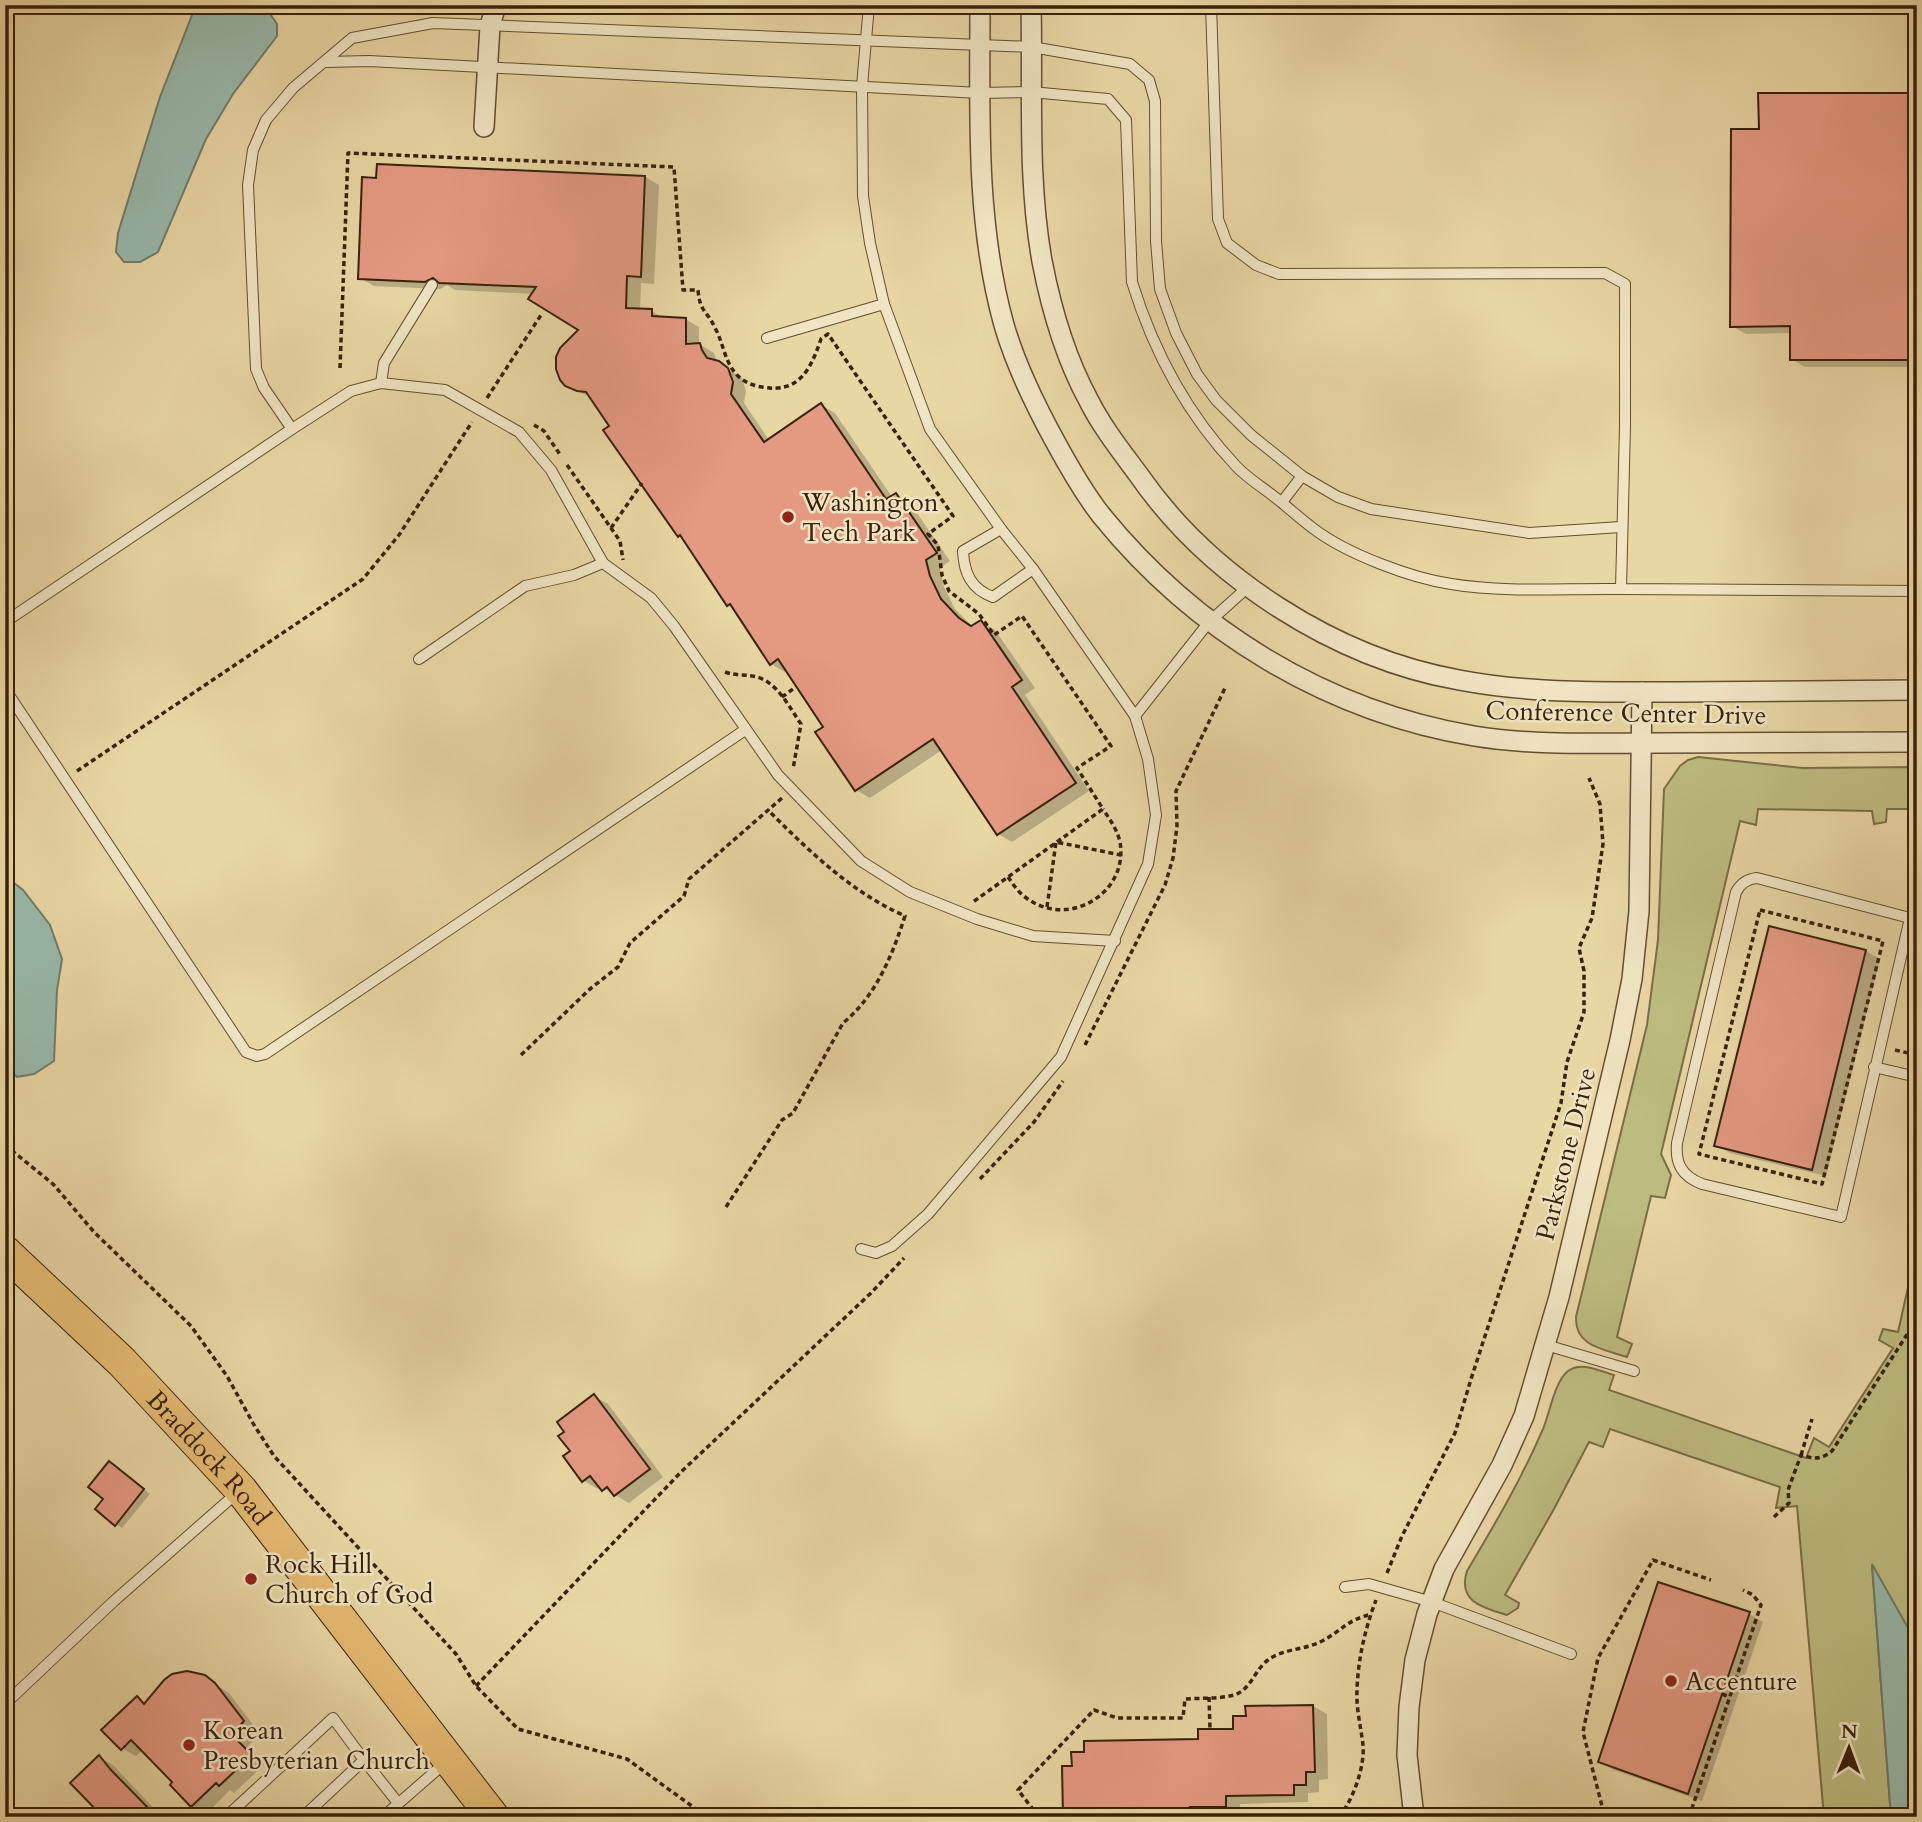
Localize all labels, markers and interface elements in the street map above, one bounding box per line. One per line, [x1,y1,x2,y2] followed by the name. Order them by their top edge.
[801,485,939,550] place label: Washington Tech Park
[780,509,796,525] marker: Washington Tech Park
[1485,693,1767,733] street label: Conference Center Drive
[1528,1064,1604,1244] street label: Parkstone Drive
[139,1383,279,1532] street label: Braddock Road
[265,1547,434,1612] place label: Rock Hill Church of God
[243,1571,259,1587] marker: Rock Hill Church of God
[1685,1664,1798,1699] place label: Accenture
[1663,1673,1679,1689] marker: Accenture
[203,1713,430,1778] place label: Korean Presbyterian Church
[1814,1714,1884,1784] north arrow
[1841,1719,1858,1745] text: N
[181,1737,197,1753] marker: Korean Presbyterian Church

